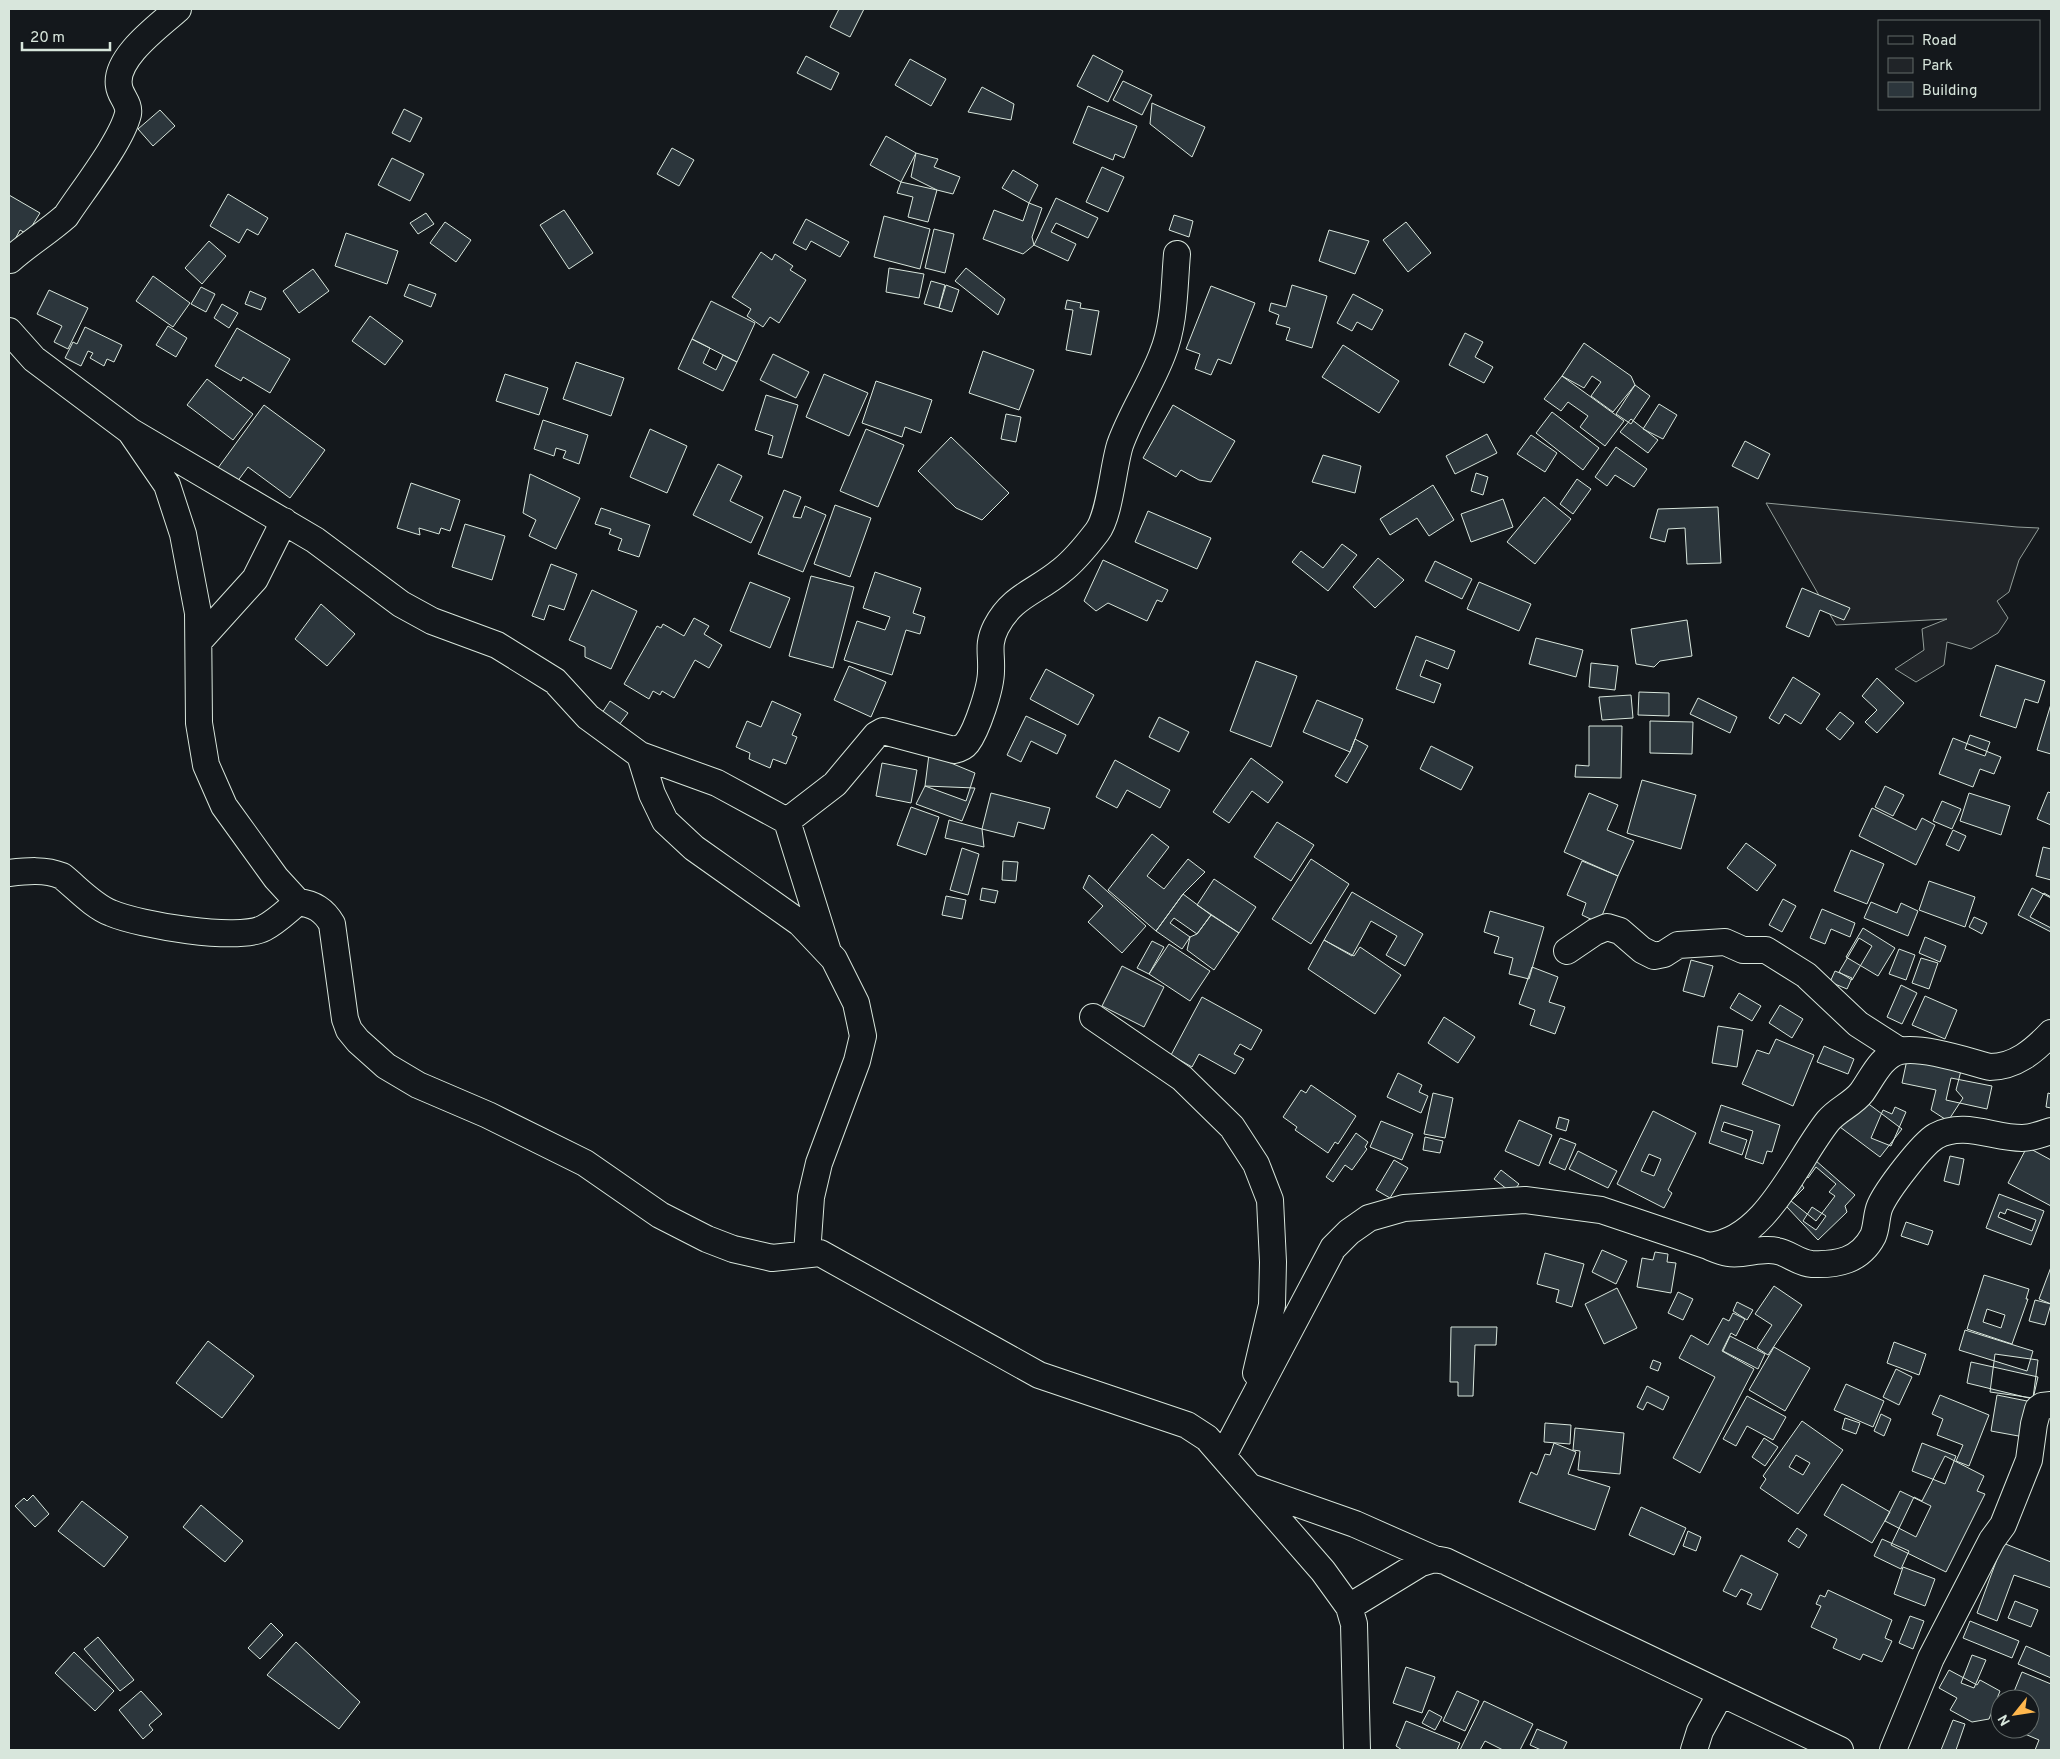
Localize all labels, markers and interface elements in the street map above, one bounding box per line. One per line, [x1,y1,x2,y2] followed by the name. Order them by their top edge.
[22,20,110,52] scale bar
[1878,20,2040,110] legend
[30,29,65,48] text: 20 m
[1922,32,1957,51] text: Road
[1922,57,1953,76] text: Park
[1922,82,1977,101] text: Building
[1990,1689,2040,1739] north arrow
[1995,1711,2015,1728] text: N

